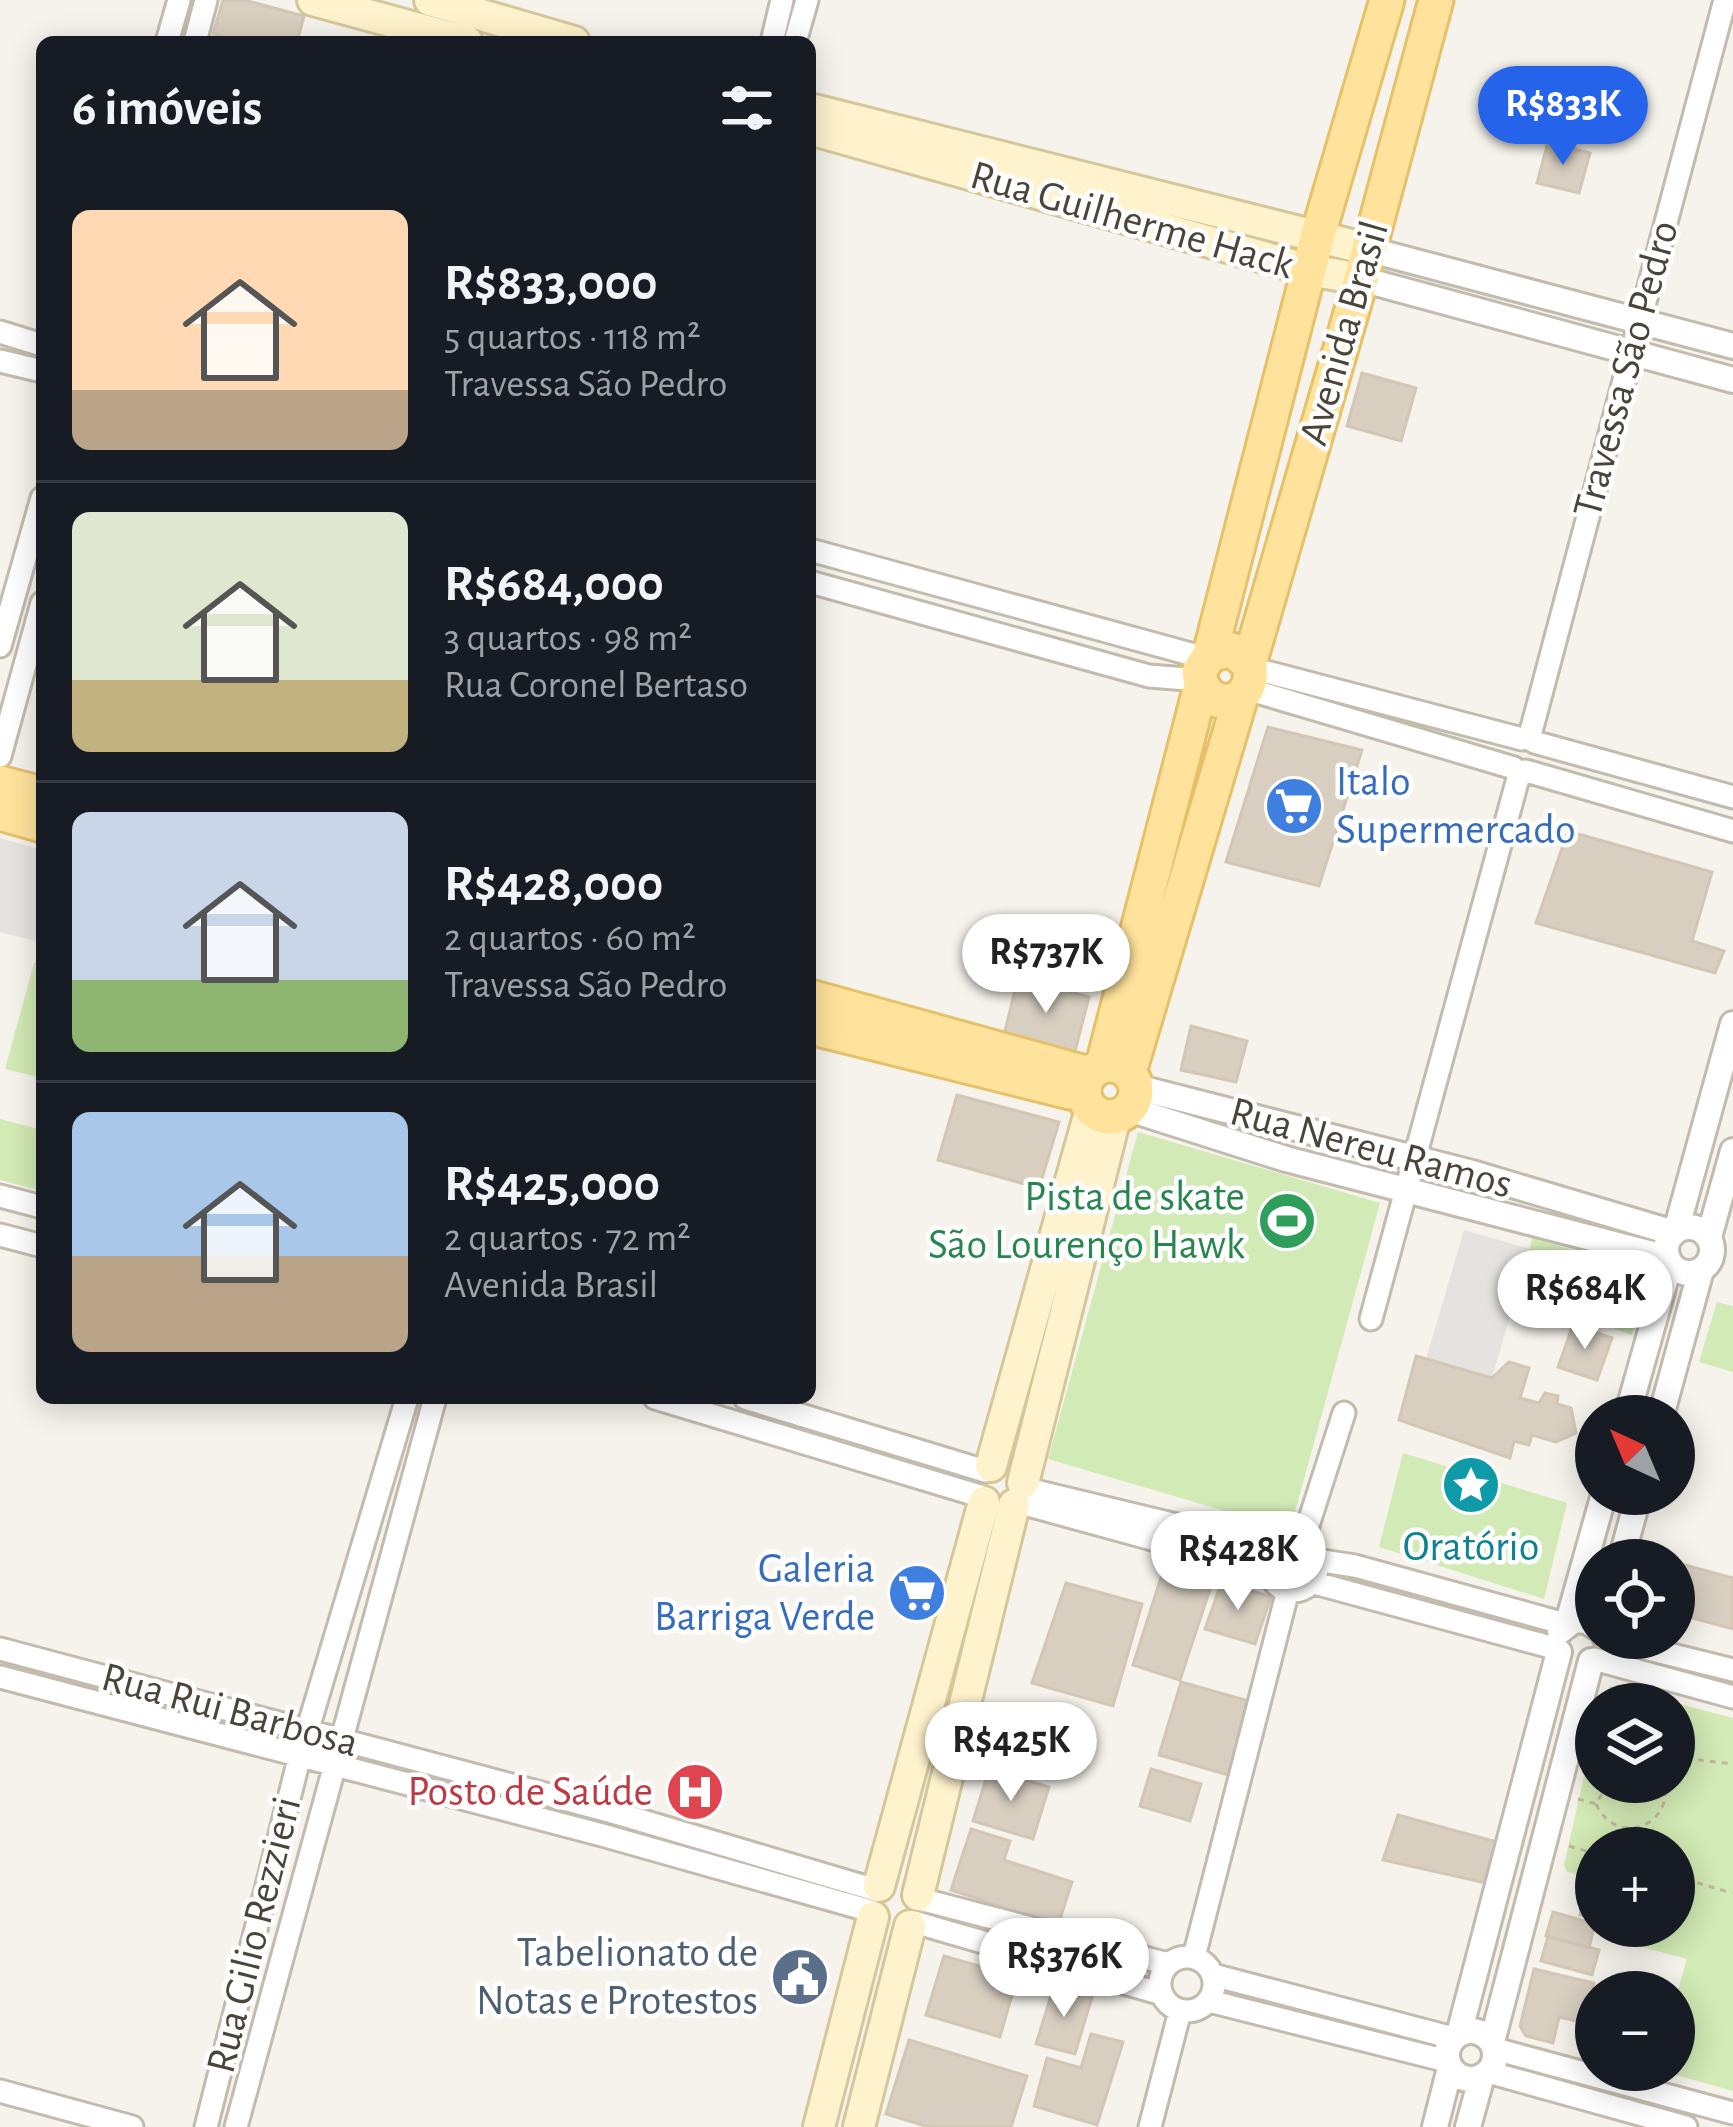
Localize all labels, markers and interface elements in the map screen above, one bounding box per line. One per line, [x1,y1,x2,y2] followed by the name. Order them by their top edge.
[1465,66,1661,168] pin: R$833K
[714,75,780,141] icon: filters
[72,83,262,134] text: 6 imóveis
[1505,85,1621,124] text: R$833K
[966,154,1298,286] street label: Rua Guilherme Hack
[1292,216,1396,450] street label: Avenida Brasil
[1566,216,1686,522] street label: Travessa São Pedro
[168,258,312,402] icon: home
[444,258,658,309] text: R$833,000
[444,318,701,357] text: 5 quartos · 118 m²
[444,365,727,404] text: Travessa São Pedro
[444,559,664,610] text: R$684,000
[168,560,312,704] icon: home
[444,619,692,658] text: 3 quartos · 98 m²
[444,666,748,705] text: Rua Coronel Bertaso
[1336,761,1576,851] place label: Italo Supermercado
[1263,775,1325,837] supermarket icon: Italo Supermercado
[444,859,663,910] text: R$428,000
[168,860,312,1004] icon: home
[948,914,1144,1016] pin: R$737K
[444,919,696,958] text: 2 quartos · 60 m²
[989,933,1103,972] text: R$737K
[444,966,727,1005] text: Travessa São Pedro
[1226,1090,1516,1206] street label: Rua Nereu Ramos
[444,1159,660,1210] text: R$425,000
[168,1160,312,1304] icon: home
[928,1176,1245,1266] place label: Pista de skate São Lourenço Hawk
[1256,1190,1318,1252] sports icon: Pista de skate São Lourenço Hawk
[444,1219,691,1258] text: 2 quartos · 72 m²
[1487,1250,1683,1352] pin: R$684K
[444,1266,658,1305] text: Avenida Brasil
[1524,1269,1646,1308] text: R$684K
[1575,1395,1695,1515] north arrow
[1575,1395,1695,2091] map controls
[1440,1454,1502,1516] place icon: Oratório
[1140,1511,1336,1613] pin: R$428K
[1403,1526,1539,1568] place label: Oratório
[1178,1530,1298,1569] text: R$428K
[1575,1539,1695,1659] button: locate
[654,1548,875,1638] place label: Galeria Barriga Verde
[886,1562,948,1624] supermarket icon: Galeria Barriga Verde
[97,1656,363,1764] street label: Rua Rui Barbosa
[1575,1683,1695,1803] button: layers
[913,1702,1109,1804] pin: R$425K
[952,1721,1070,1760] text: R$425K
[664,1761,726,1823] hospital icon: Posto de Saúde
[407,1771,653,1813] place label: Posto de Saúde
[199,1793,309,2077] street label: Rua Gilio Rezzieri
[1575,1827,1695,1947] button: +
[966,1918,1162,2020] pin: R$376K
[476,1932,758,2022] place label: Tabelionato de Notas e Protestos
[1006,1937,1122,1976] text: R$376K
[769,1946,831,2008] public building icon: Tabelionato de Notas e Protestos
[1575,1971,1695,2091] button: −

